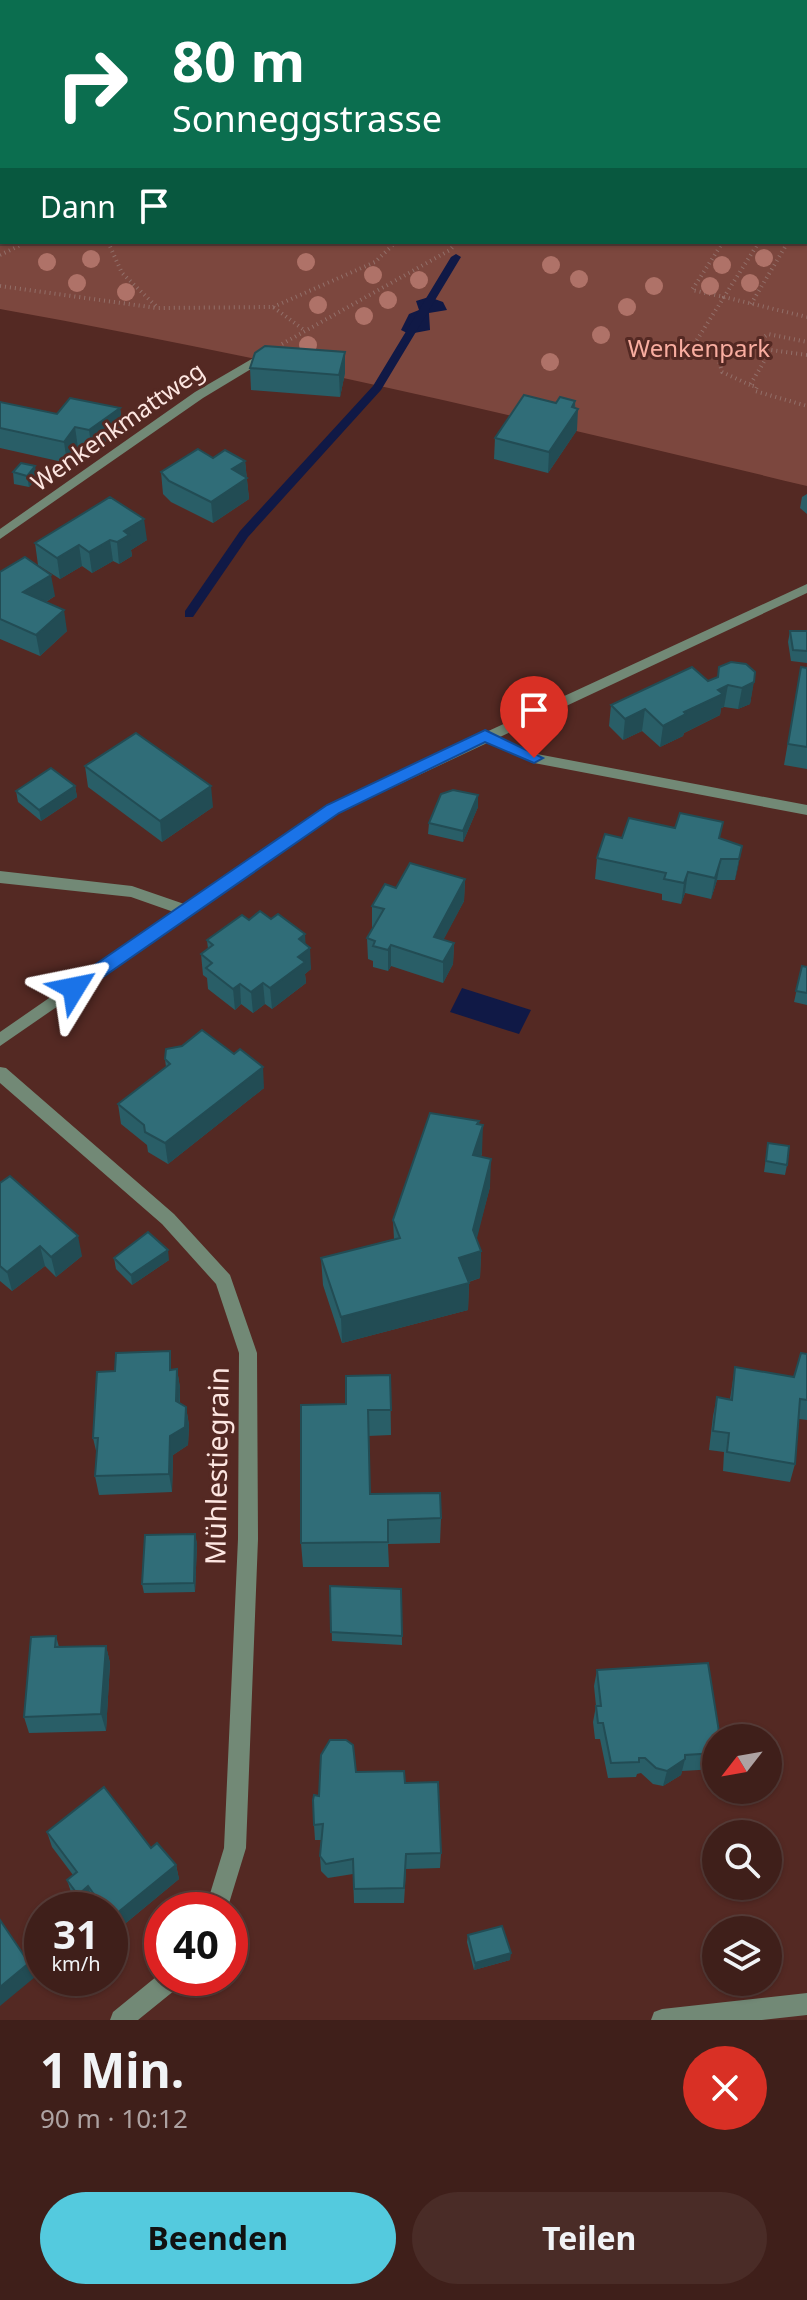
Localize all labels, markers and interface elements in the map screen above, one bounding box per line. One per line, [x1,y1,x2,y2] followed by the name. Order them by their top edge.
[172,22,305,98] text: 80 m
[40,32,144,136] icon: right
[172,94,442,143] text: Sonneggstrasse
[132,184,176,228] icon: arrive
[40,186,116,227] text: Dann
[628,331,770,364] park label: Wenkenpark
[24,354,210,498] street label: Wenkenkmattweg
[500,676,568,758] pin
[512,688,556,732] icon: arrive
[32,946,116,1030] position arrow
[195,1367,237,1565] street label: Mühlestiegrain
[702,1724,782,1804] north arrow
[702,1724,782,1996] map controls
[702,1820,782,1900] button: search
[144,1892,248,1996] speed limit sign: 40
[53,1906,99,1961] text: 31
[702,1916,782,1996] button: layers
[51,1950,101,1977] text: km/h
[40,2037,184,2102] text: 1 Min.
[683,2046,767,2130] button: close
[40,2100,188,2136] text: 90 m · 10:12
[40,2192,396,2284] button: Beenden
[412,2192,767,2284] button: Teilen

